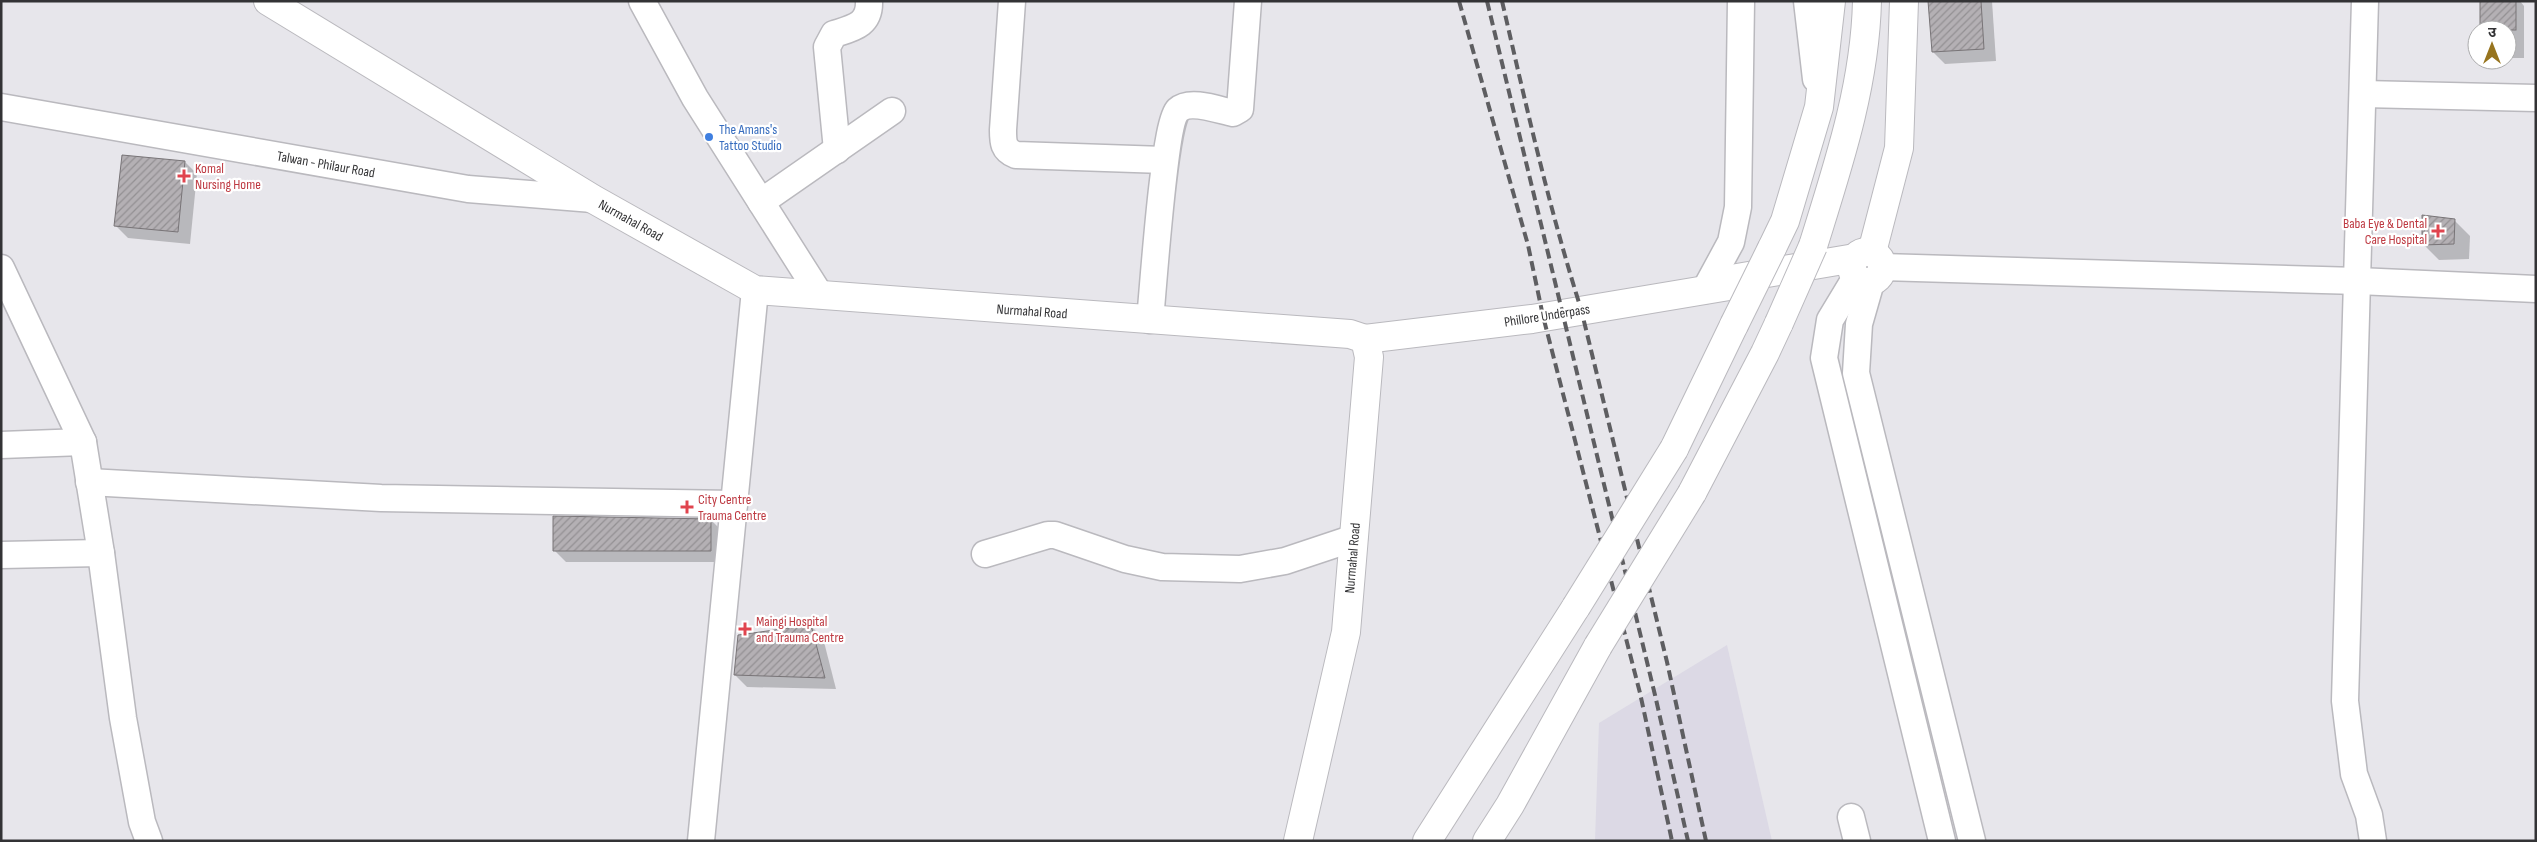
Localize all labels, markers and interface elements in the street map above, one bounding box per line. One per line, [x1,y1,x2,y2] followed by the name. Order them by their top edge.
[2467,20,2517,70] north arrow
[2488,24,2497,41] text: उ
[719,121,782,154] place label: The Amans's Tattoo Studio
[703,131,715,143] marker: The Amans's Tattoo Studio
[276,147,376,182] street label: Talwan - Philaur Road
[195,160,261,193] place label: Komal Nursing Home
[177,169,191,183] marker: Komal Nursing Home
[596,196,666,245] street label: Nurmahal Road
[2343,215,2427,248] place label: Baba Eye & Dental Care Hospital
[2431,224,2445,238] marker: Baba Eye & Dental Care Hospital
[1503,300,1591,331] street label: Phillore Underpass
[996,301,1068,322] street label: Nurmahal Road
[698,491,766,524] place label: City Centre Trauma Centre
[680,500,694,514] marker: City Centre Trauma Centre
[1341,522,1364,594] street label: Nurmahal Road
[756,613,844,646] place label: Maingi Hospital and Trauma Centre
[738,622,752,636] marker: Maingi Hospital and Trauma Centre

